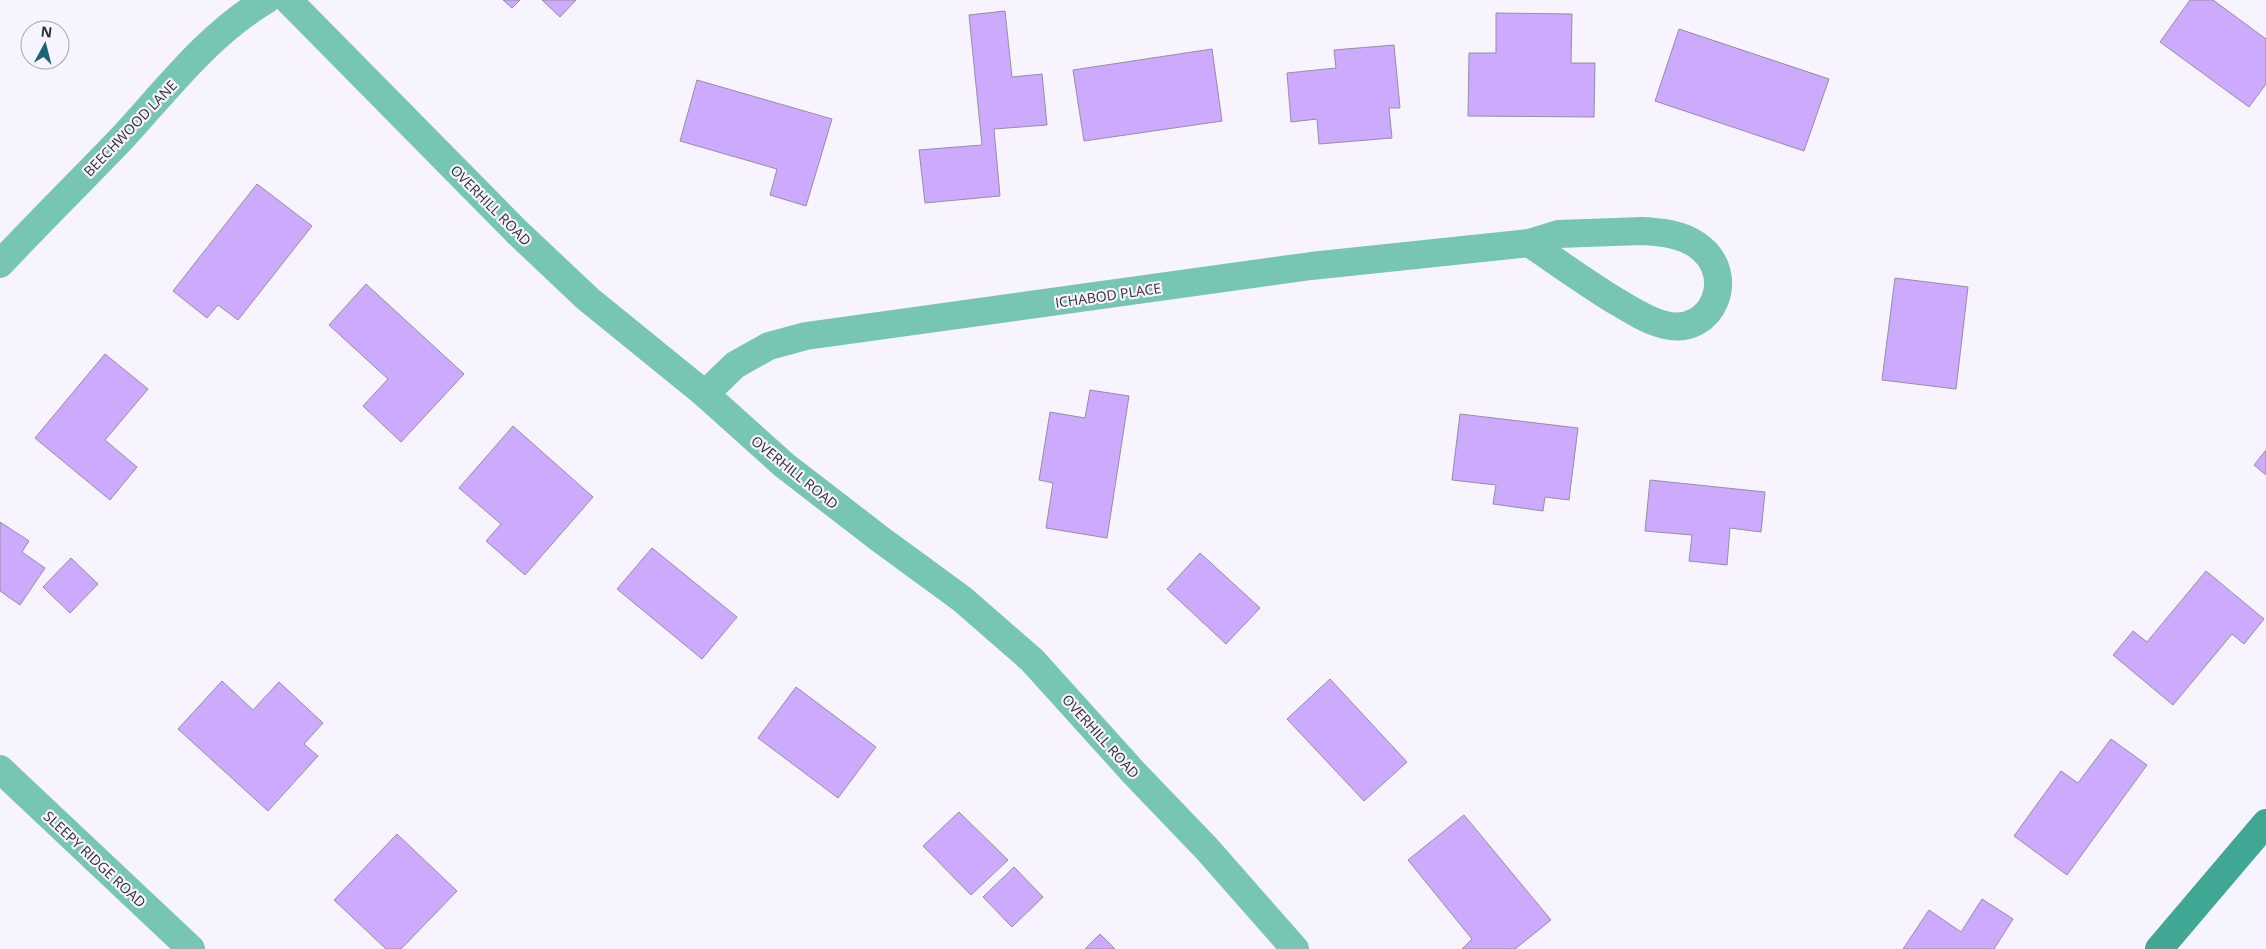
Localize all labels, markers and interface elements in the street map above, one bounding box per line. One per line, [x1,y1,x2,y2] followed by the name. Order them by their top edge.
[20,20,70,70] north arrow
[40,21,53,42] text: N
[79,76,181,180] street label: BEECHWOOD LANE
[447,161,535,249] street label: OVERHILL ROAD
[1054,278,1162,312] street label: ICHABOD PLACE
[748,431,842,513] street label: OVERHILL ROAD
[1058,690,1144,782] street label: OVERHILL ROAD
[40,807,150,911] street label: SLEEPY RIDGE ROAD

